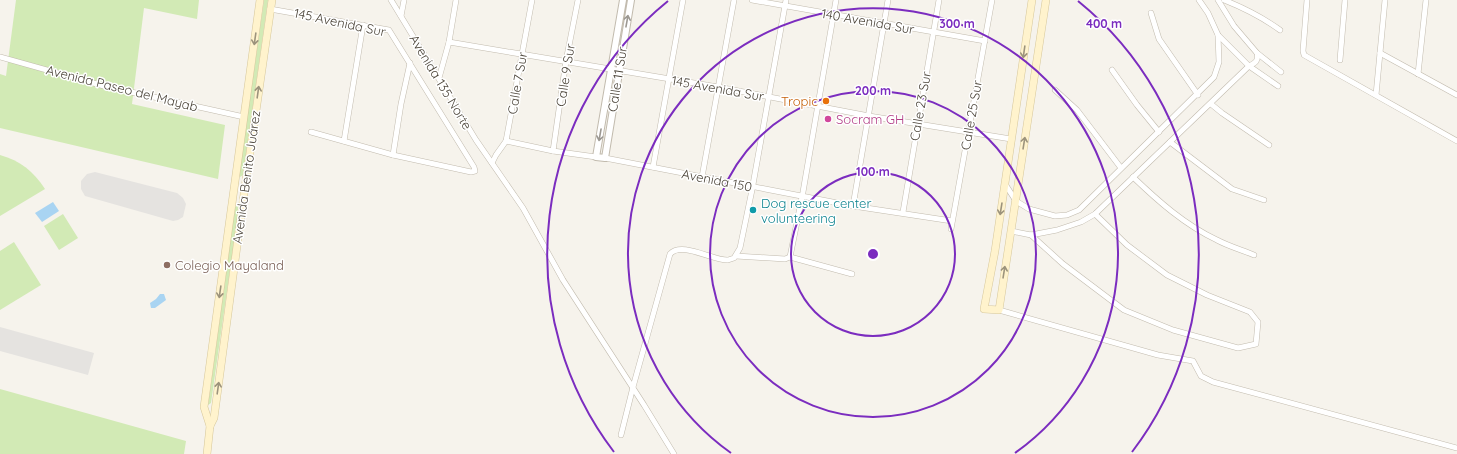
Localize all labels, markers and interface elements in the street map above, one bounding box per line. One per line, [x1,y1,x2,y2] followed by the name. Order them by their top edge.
[293,4,387,40] street label: 145 Avenida Sur
[820,5,916,37] street label: 140 Avenida Sur
[624,15,632,28] one-way arrow
[939,16,975,31] text: 300 m
[1086,16,1122,31] text: 400 m
[251,32,259,45] one-way arrow
[406,32,476,132] street label: Avenida 135 Norte
[552,42,578,108] street label: Calle 9 Sur
[604,45,630,113] street label: Calle 11 Sur
[1020,46,1028,59] one-way arrow
[504,51,530,115] street label: Calle 7 Sur
[45,61,200,115] street label: Avenida Paseo del Mayab
[906,70,934,142] street label: Calle 23 Sur
[670,72,766,104] street label: 145 Avenida Sur
[957,79,985,151] street label: Calle 25 Sur
[855,83,891,98] text: 200 m
[254,86,262,99] one-way arrow
[781,93,818,109] place label: Tropic
[821,96,831,106] marker: Tropic
[229,109,263,245] street label: Avenida Benito Juárez
[836,111,904,127] place label: Socram GH
[823,114,833,124] marker: Socram GH
[596,128,604,141] one-way arrow
[1020,137,1028,150] one-way arrow
[856,164,890,179] text: 100 m
[680,165,754,195] street label: Avenida 150
[761,195,871,226] place label: Dog rescue center volunteering
[997,202,1005,215] one-way arrow
[748,205,758,215] marker: Dog rescue center volunteering
[866,247,880,261] centre of rings
[175,257,284,273] place label: Colegio Mayaland
[162,260,172,270] marker: Colegio Mayaland
[1001,266,1009,279] one-way arrow
[216,285,224,298] one-way arrow
[214,382,222,395] one-way arrow

